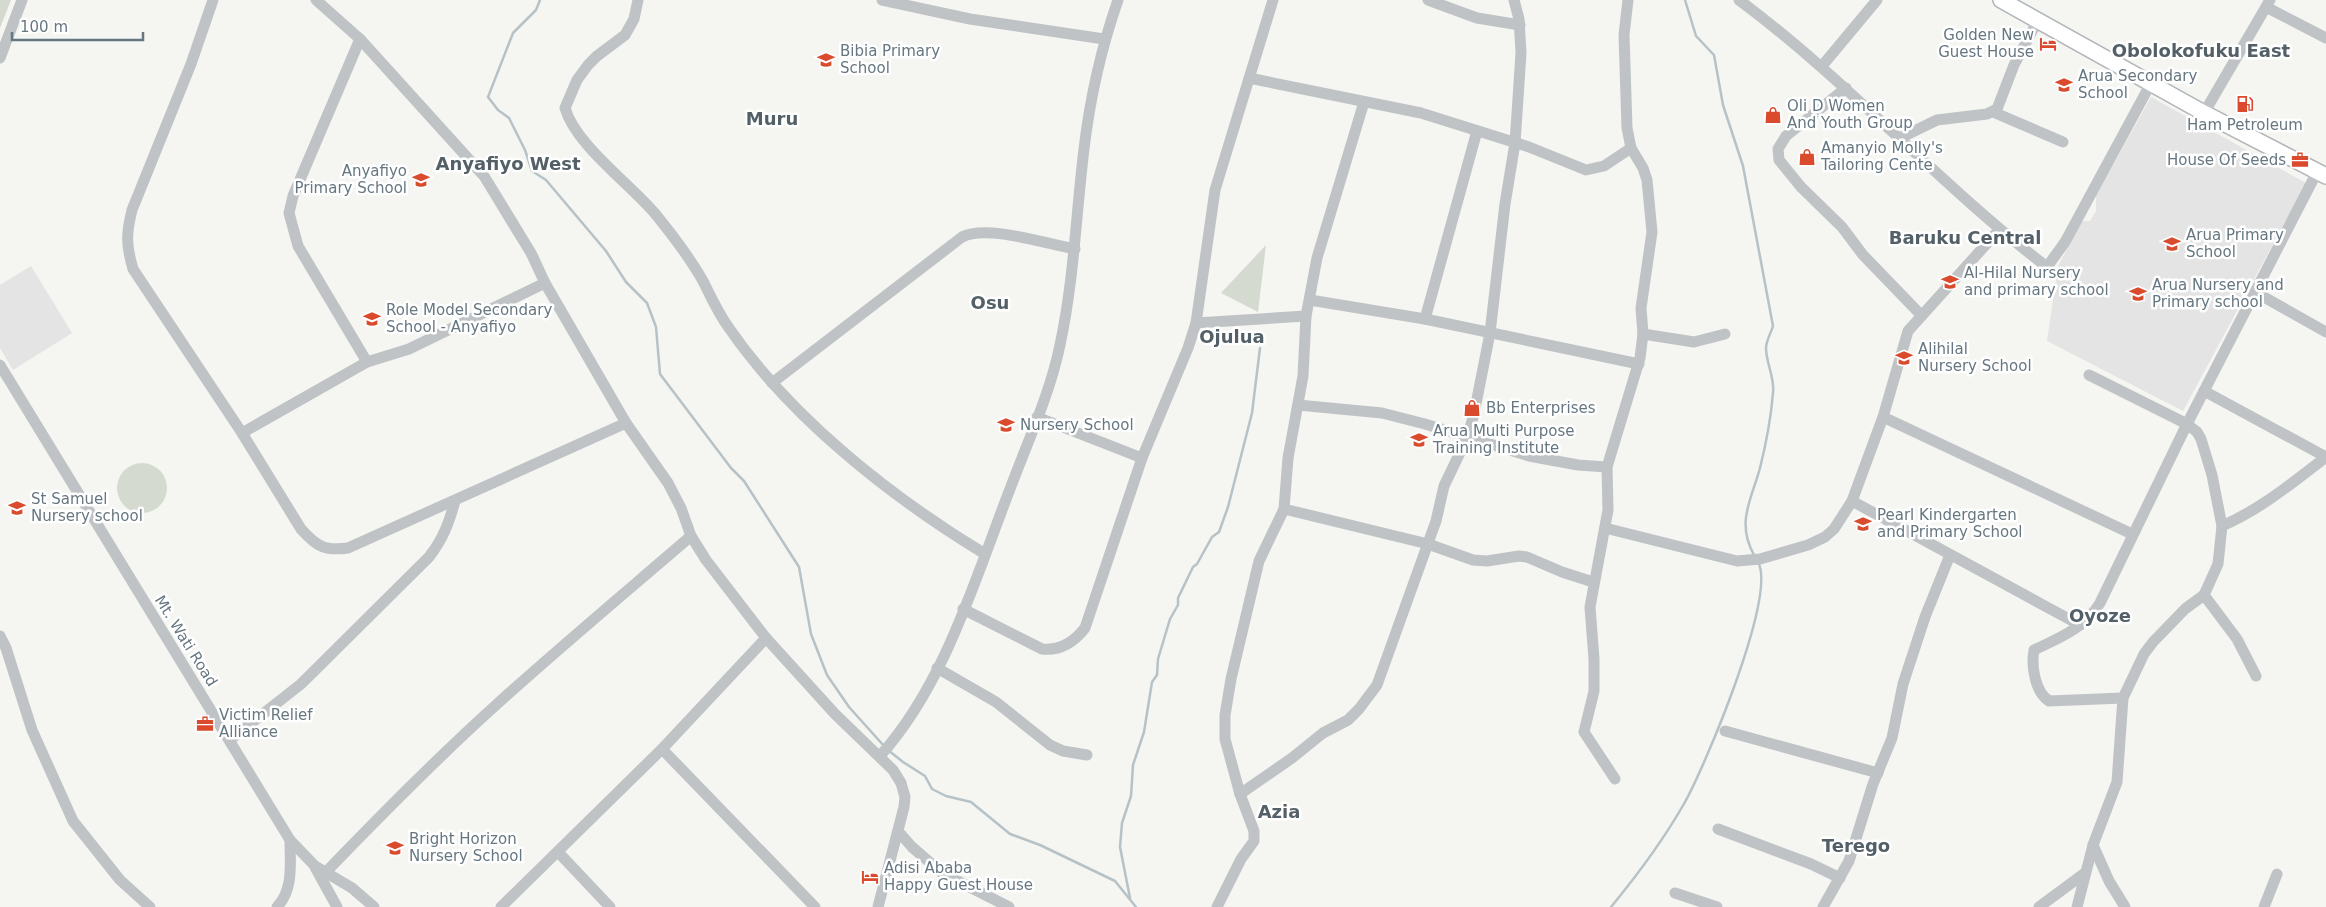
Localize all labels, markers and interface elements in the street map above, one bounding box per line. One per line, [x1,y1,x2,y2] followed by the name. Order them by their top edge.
[12,10,144,42] scale bar
[20,18,68,36] text: 100 m
[1938,26,2034,61] place label: Golden New Guest House
[2038,34,2058,54] hotel icon: Golden New Guest House
[2112,40,2291,61] district label: Obolokofuku East
[840,42,940,77] place label: Bibia Primary School
[816,50,836,70] school or university icon: Bibia Primary School
[2078,67,2197,102] place label: Arua Secondary School
[2054,75,2074,95] school or university icon: Arua Secondary School
[2235,94,2255,114] fuel station icon: Ham Petroleum
[1787,97,1913,132] place label: Oli D Women And Youth Group
[1763,105,1783,125] shop icon: Oli D Women And Youth Group
[746,108,798,129] district label: Muru
[2187,116,2303,134] place label: Ham Petroleum
[1820,139,1943,174] place label: Amanyio Molly's Tailoring Cente
[1797,147,1817,167] shop icon: Amanyio Molly's Tailoring Cente
[2290,150,2310,170] office icon: House Of Seeds
[2167,151,2286,169] place label: House Of Seeds
[435,153,581,174] district label: Anyafiyo West
[294,162,407,197] place label: Anyafiyo Primary School
[411,170,431,190] school or university icon: Anyafiyo Primary School
[2186,226,2284,261] place label: Arua Primary School
[1889,227,2041,248] district label: Baruku Central
[2162,234,2182,254] school or university icon: Arua Primary School
[1964,264,2109,299] place label: Al-Hilal Nursery and primary school
[1940,272,1960,292] school or university icon: Al-Hilal Nursery and primary school
[2152,276,2284,311] place label: Arua Nursery and Primary school
[2128,284,2148,304] school or university icon: Arua Nursery and Primary school
[971,292,1009,313] district label: Osu
[386,301,552,336] place label: Role Model Secondary School - Anyafiyo
[362,309,382,329] school or university icon: Role Model Secondary School - Anyafiyo
[1199,326,1265,347] district label: Ojulua
[1918,340,2032,375] place label: Alihilal Nursery School
[1894,348,1914,368] school or university icon: Alihilal Nursery School
[1462,398,1482,418] shop icon: Bb Enterprises
[1486,399,1596,417] place label: Bb Enterprises
[996,415,1016,435] school or university icon: Nursery School
[1020,416,1134,434] place label: Nursery School
[1432,422,1575,457] place label: Arua Multi Purpose Training Institute
[1409,430,1429,450] school or university icon: Arua Multi Purpose Training Institute
[31,490,143,525] place label: St Samuel Nursery school
[7,498,27,518] school or university icon: St Samuel Nursery school
[1877,506,2023,541] place label: Pearl Kindergarten and Primary School
[1853,514,1873,534] school or university icon: Pearl Kindergarten and Primary School
[151,592,221,690] street label: Mt. Wati Road
[2069,605,2131,626] district label: Oyoze
[219,706,313,741] place label: Victim Relief Alliance
[195,714,215,734] office icon: Victim Relief Alliance
[1258,801,1300,822] district label: Azia
[409,830,523,865] place label: Bright Horizon Nursery School
[1822,835,1890,856] district label: Terego
[385,838,405,858] school or university icon: Bright Horizon Nursery School
[884,859,1033,894] place label: Adisi Ababa Happy Guest House
[860,867,880,887] hotel icon: Adisi Ababa Happy Guest House

